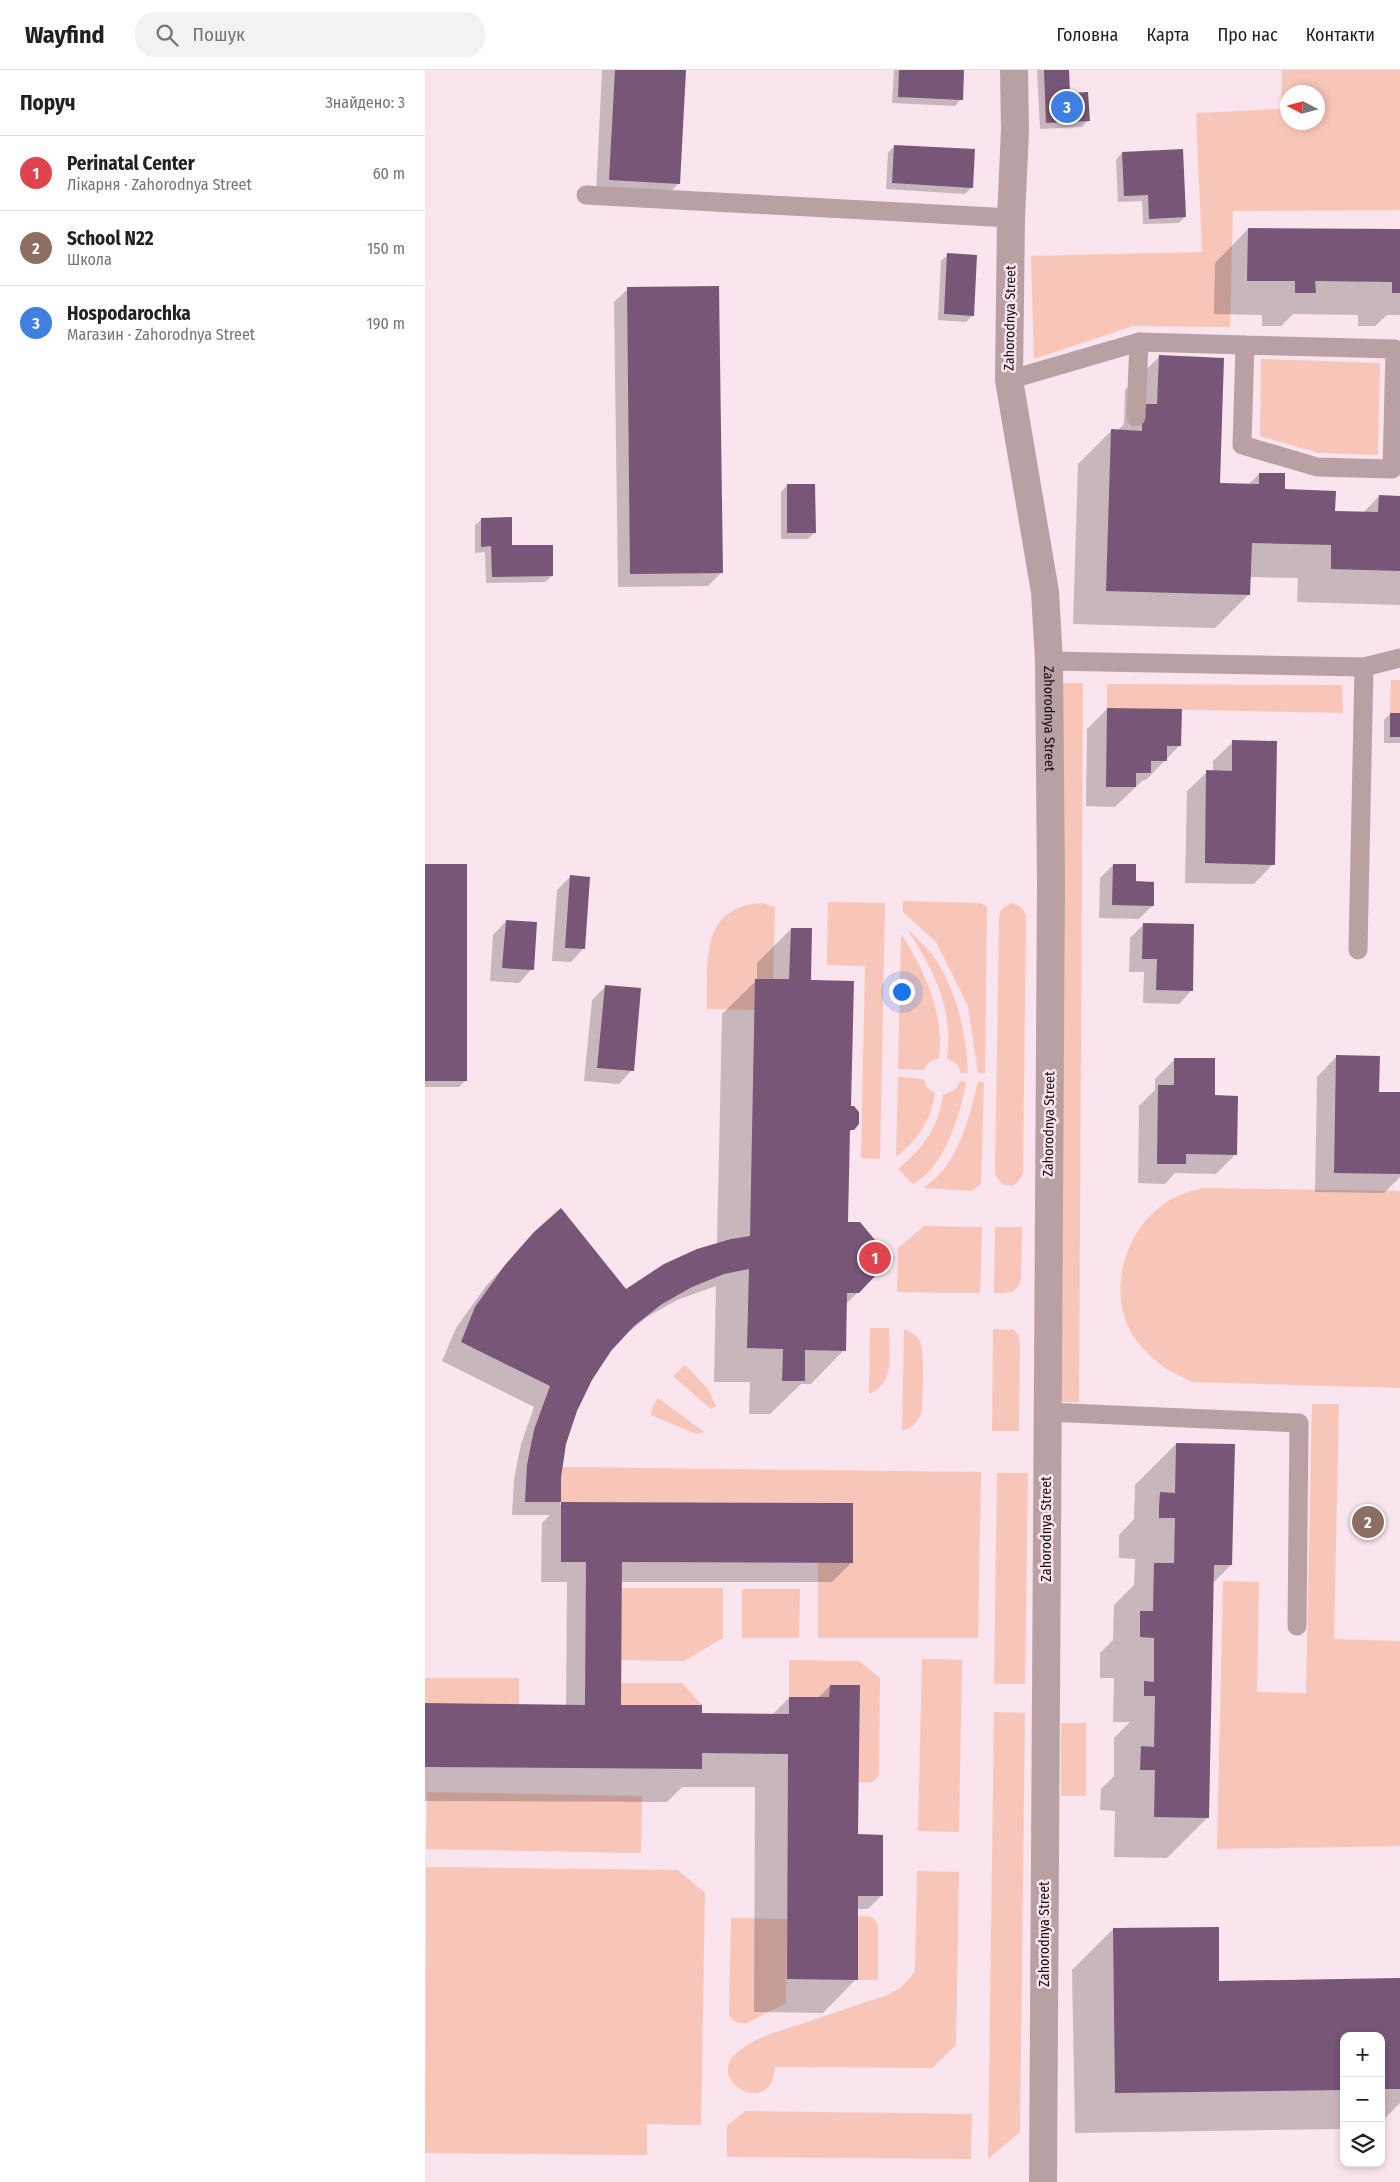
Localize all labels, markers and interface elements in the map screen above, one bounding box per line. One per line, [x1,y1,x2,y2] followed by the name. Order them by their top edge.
[135,12,485,57] search box
[25,21,105,49] text: Wayfind
[153,21,181,49] icon: search
[193,23,245,46] text: Пошук
[1056,24,1118,46] text: Головна
[1146,24,1189,46] text: Карта
[1217,24,1278,46] text: Про нас
[1306,24,1375,46] text: Контакти
[1280,85,1325,130] north arrow
[1051,88,1083,126] pin: 3
[20,90,76,116] text: Поруч
[325,93,405,112] text: Знайдено: 3
[67,152,195,175] text: Perinatal Center
[33,164,39,183] text: 1
[373,164,405,183] text: 60 m
[67,175,252,194] text: Лікарня · Zahorodnya Street
[67,227,154,250] text: School N22
[32,239,40,258] text: 2
[367,239,405,258] text: 150 m
[67,250,112,269] text: Школа
[1001,265,1019,371] street label: Zahorodnya Street
[67,302,191,325] text: Hospodarochka
[32,314,40,333] text: 3
[367,314,405,333] text: 190 m
[67,325,255,344] text: Магазин · Zahorodnya Street
[1041,666,1059,772] street label: Zahorodnya Street
[889,979,915,1005] your location
[1040,1071,1058,1177] street label: Zahorodnya Street
[859,1239,891,1277] pin: 1
[1038,1476,1055,1582] street label: Zahorodnya Street
[1352,1503,1384,1541] pin: 2
[1036,1881,1053,1987] street label: Zahorodnya Street
[1340,2032,1385,2167] map controls
[1340,2032,1385,2077] button: +
[1340,2077,1385,2122] button: −
[1340,2122,1385,2167] button: layers

